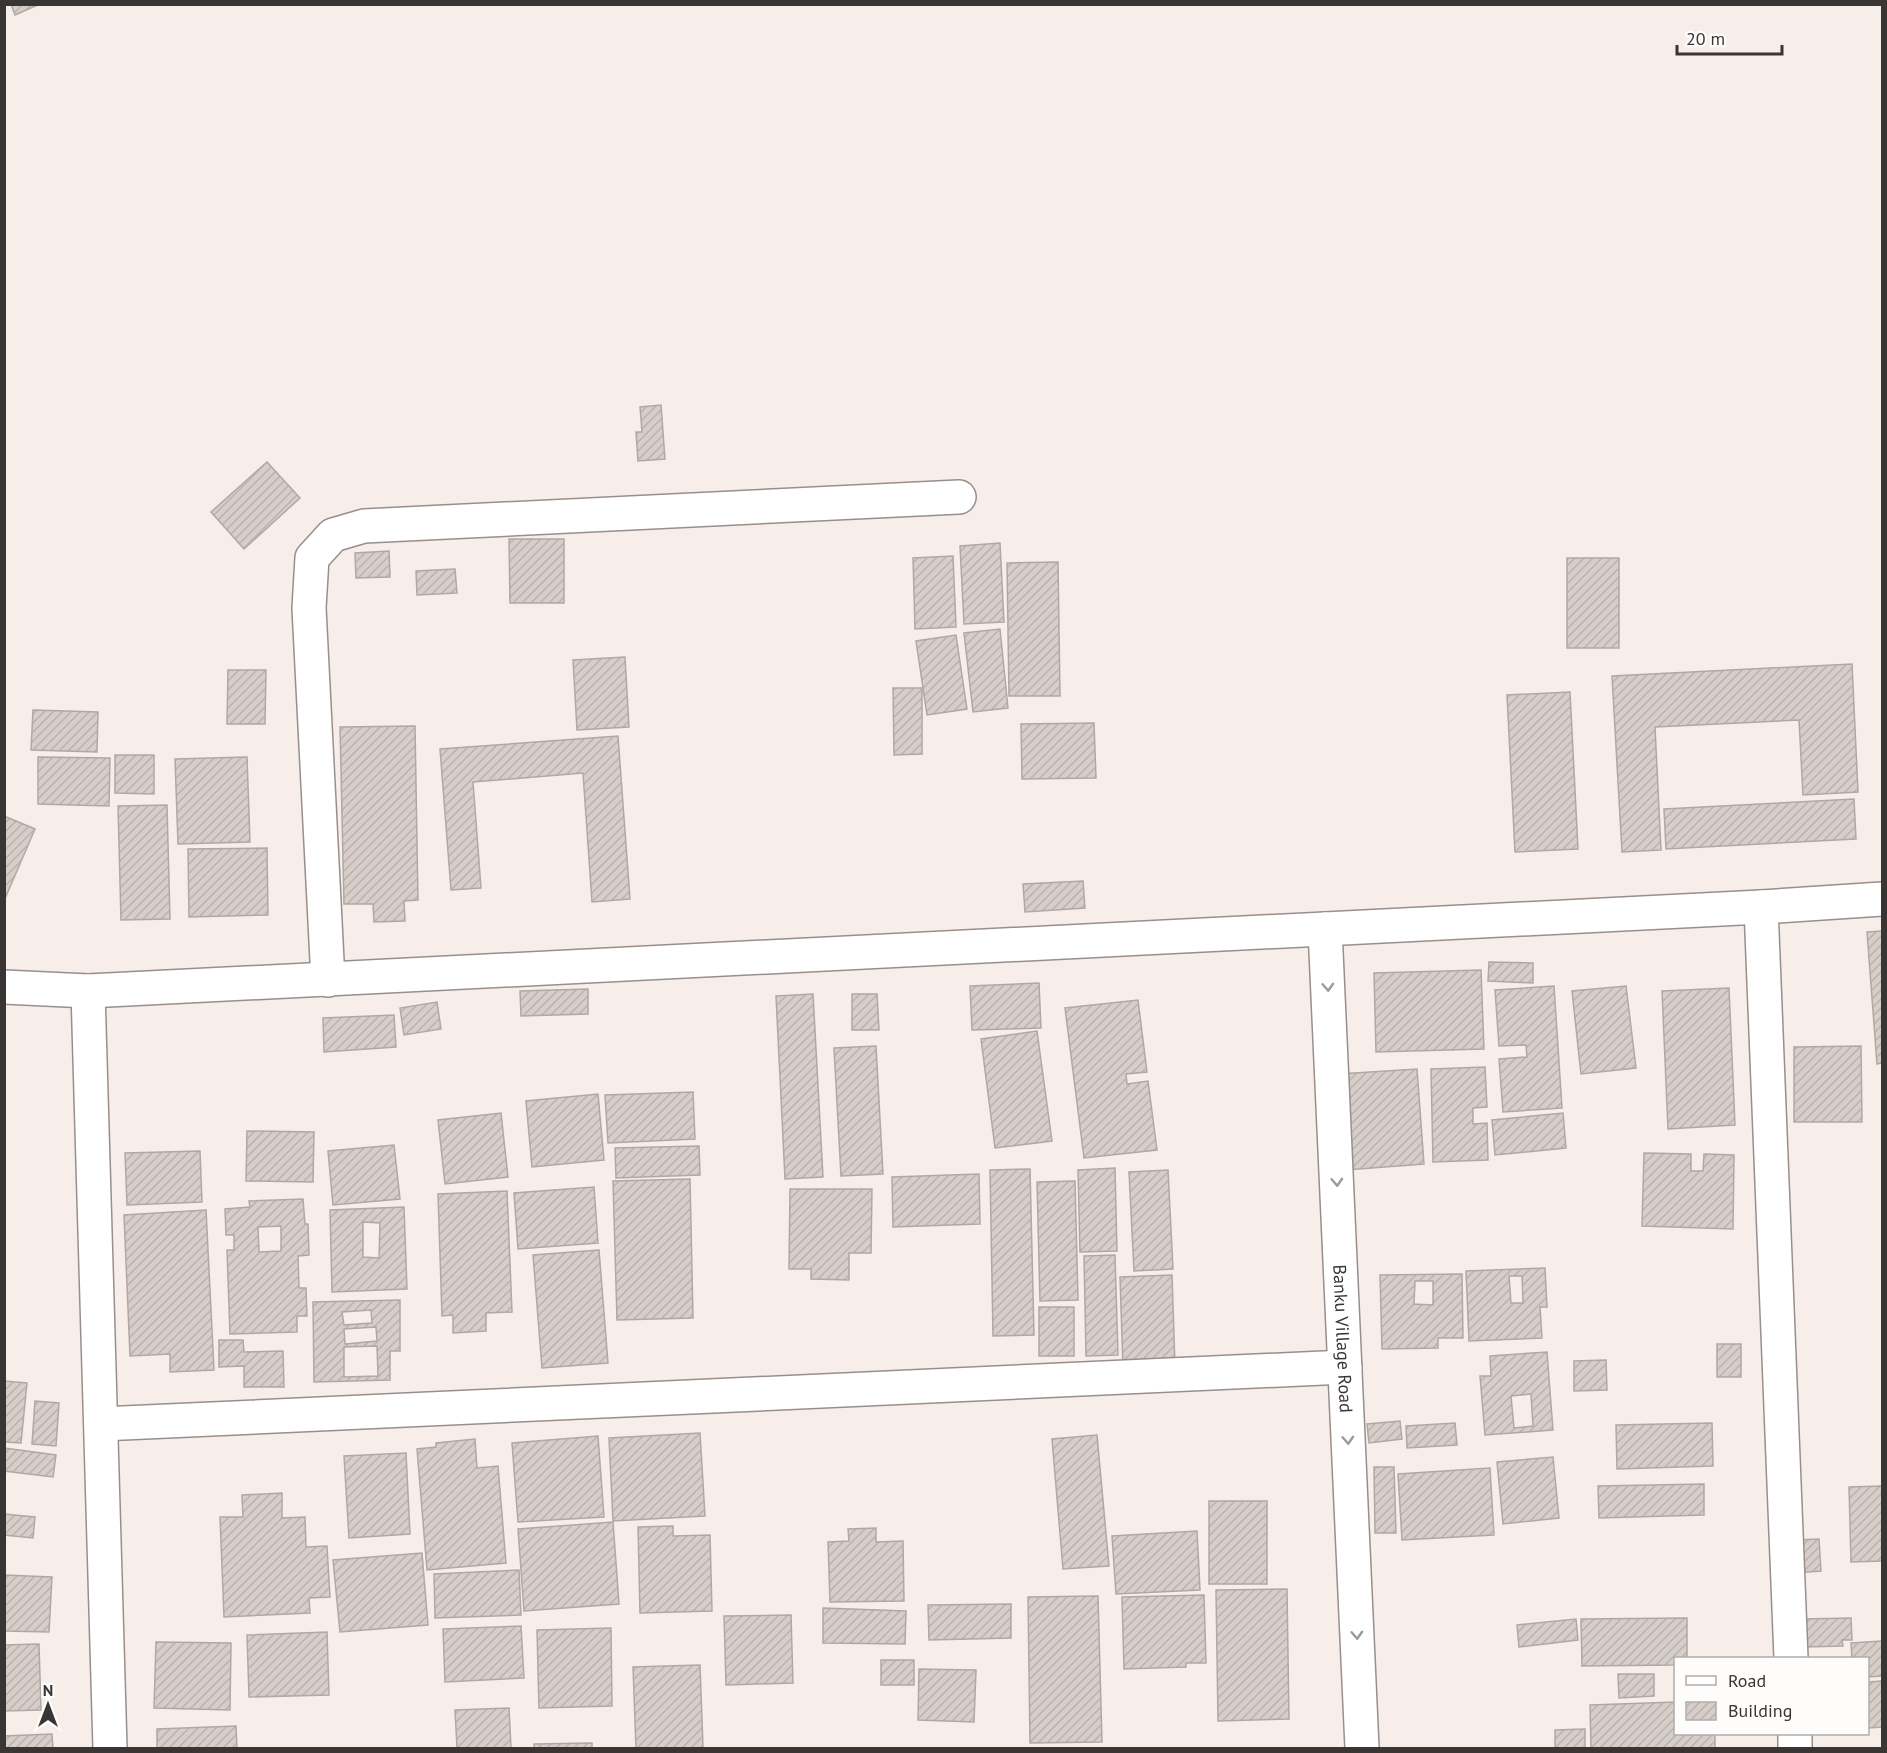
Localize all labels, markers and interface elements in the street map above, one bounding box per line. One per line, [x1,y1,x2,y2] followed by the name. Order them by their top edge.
[1677,18,1782,56] scale bar
[1686,27,1725,50] text: 20 m
[1321,983,1334,992] one-way arrow
[1330,1178,1343,1187] one-way arrow
[1329,1264,1358,1413] street label: Banku Village Road
[1342,1435,1355,1444] one-way arrow
[1350,1630,1363,1639] one-way arrow
[1674,1657,1869,1735] legend
[1728,1669,1766,1692] text: Road
[18,1675,78,1735] north arrow
[43,1680,53,1700] text: N
[1728,1699,1792,1722] text: Building

